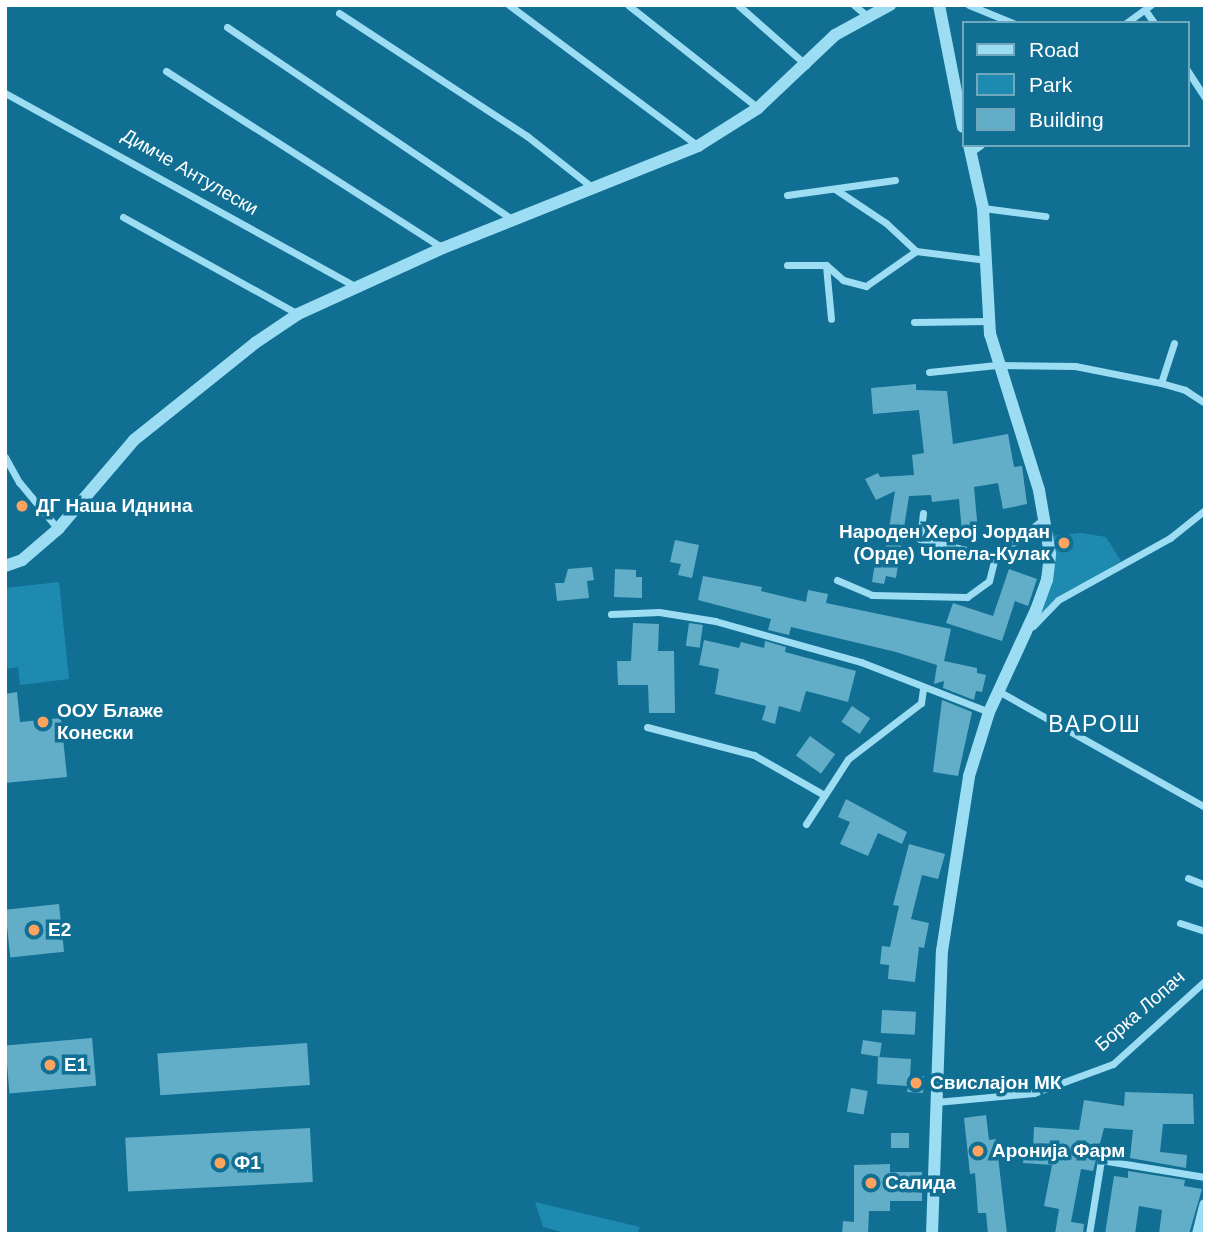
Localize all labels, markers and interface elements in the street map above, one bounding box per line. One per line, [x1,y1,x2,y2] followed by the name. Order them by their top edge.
[962,21,1189,147] legend
[1029,38,1079,61] text: Road
[1029,73,1072,96] text: Park
[1029,108,1104,131] text: Building
[118,124,262,220] street label: Димче Антулески
[36,495,192,517] place label: ДГ Наша Иднина
[14,498,30,514] marker: ДГ Наша Иднина
[839,521,1050,565] place label: Народен Херој Јордан (Орде) Чопела-Кулак
[1056,535,1072,551] marker: Народен Херој Јордан (Орде) Чопела-Кулак
[57,700,163,744] place label: ООУ Блаже Конески
[1049,710,1141,738] district label: ВАРОШ
[35,714,51,730] marker: ООУ Блаже Конески
[48,919,71,941] place label: Е2
[26,922,42,938] marker: Е2
[1090,966,1190,1056] street label: Борка Лопач
[64,1054,87,1076] place label: Е1
[42,1057,58,1073] marker: Е1
[930,1072,1061,1094] place label: Свислајон МК
[908,1075,924,1091] marker: Свислајон МК
[992,1140,1125,1162] place label: Аронија Фарм
[970,1143,986,1159] marker: Аронија Фарм
[234,1152,261,1174] place label: Ф1
[212,1155,228,1171] marker: Ф1
[885,1172,956,1194] place label: Салида
[863,1175,879,1191] marker: Салида

